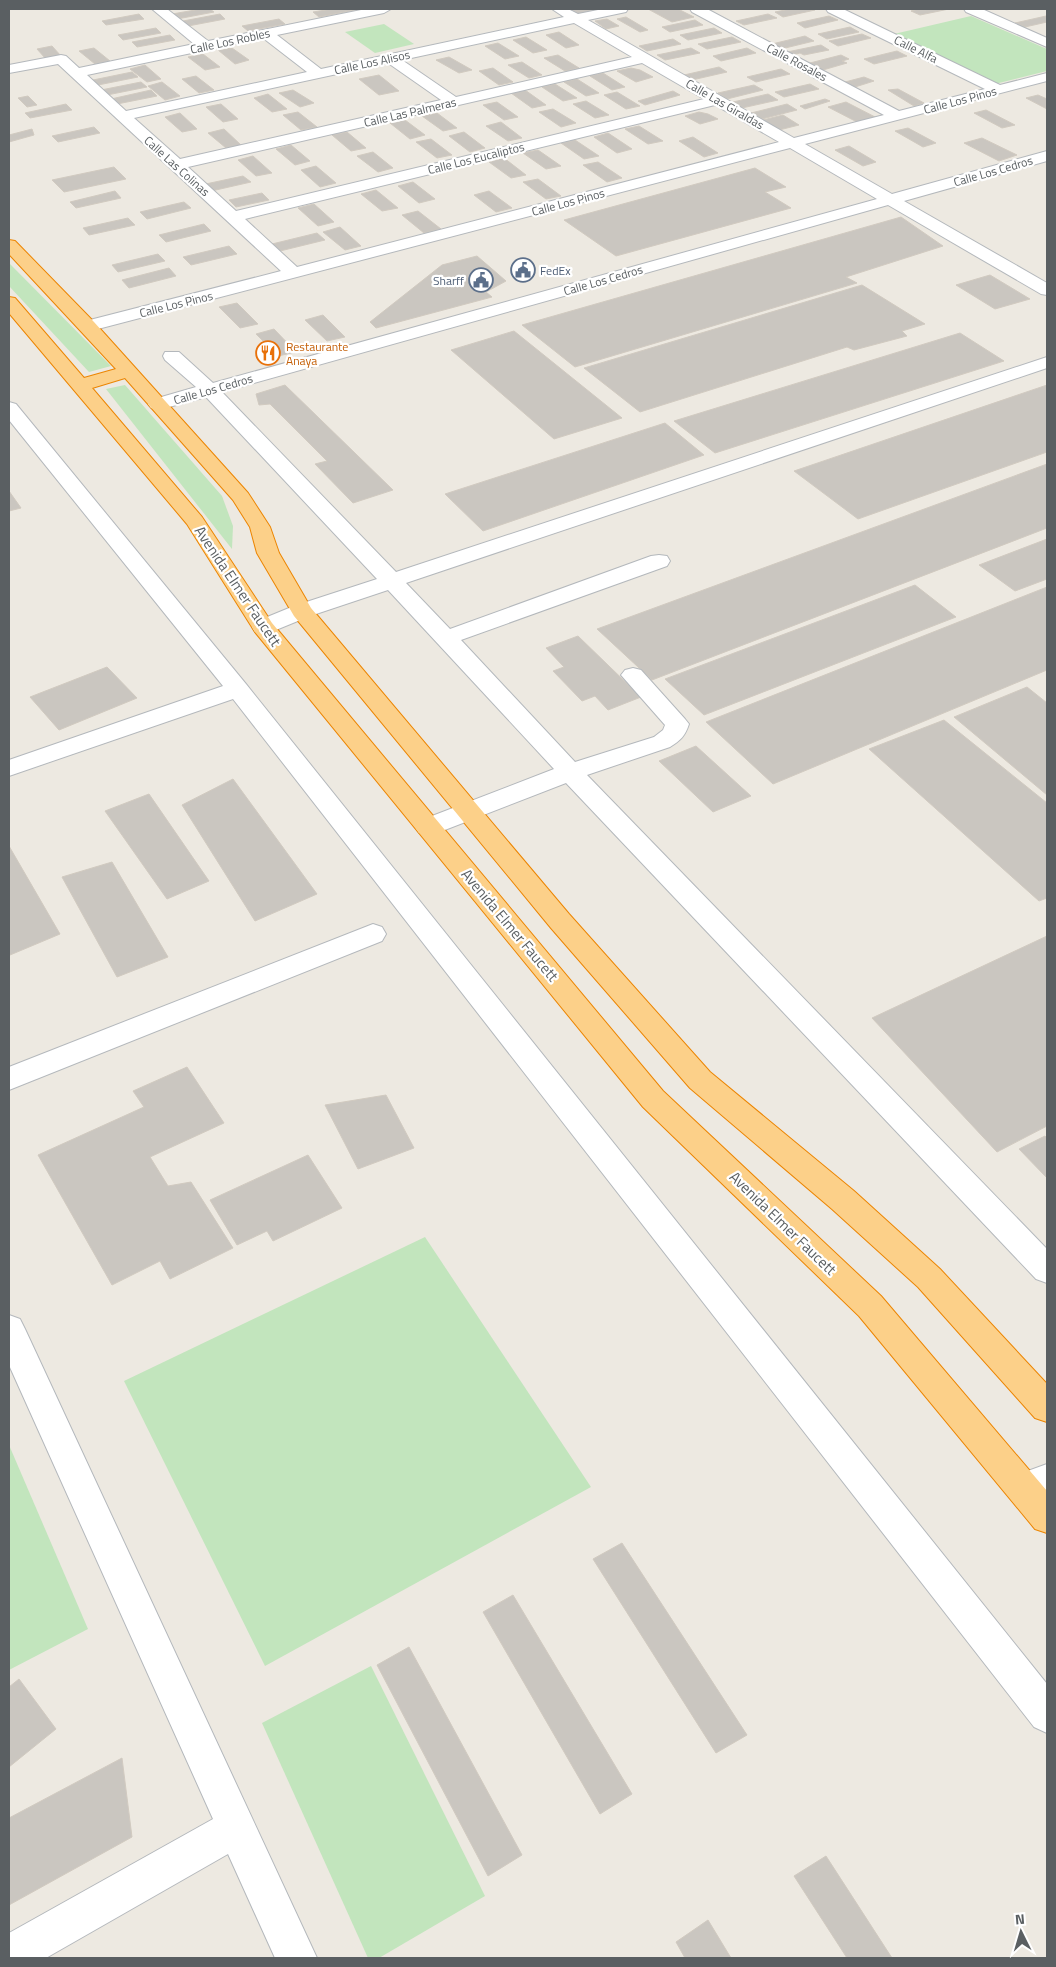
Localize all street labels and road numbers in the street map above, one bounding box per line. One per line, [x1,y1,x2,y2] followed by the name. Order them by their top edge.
[188,23,272,59] street label: Calle Los Robles
[891,30,941,68] street label: Calle Alfa
[763,38,831,86] street label: Calle Rosales
[332,45,412,79] street label: Calle Los Alisos
[682,74,768,134] street label: Calle Las Giraldas
[921,81,999,119] street label: Calle Los Pinos
[362,92,459,132] street label: Calle Las Palmeras
[140,131,214,201] street label: Calle Las Colinas
[426,137,527,179] street label: Calle Los Eucaliptos
[951,150,1035,191] street label: Calle Los Cedros
[529,183,607,221] street label: Calle Los Pinos
[561,259,645,300] street label: Calle Los Cedros
[137,286,215,322] street label: Calle Los Pinos
[171,368,255,409] street label: Calle Los Cedros
[189,521,287,652] street label: Avenida Elmer Faucett
[456,864,565,987] street label: Avenida Elmer Faucett
[724,1166,842,1281] street label: Avenida Elmer Faucett

